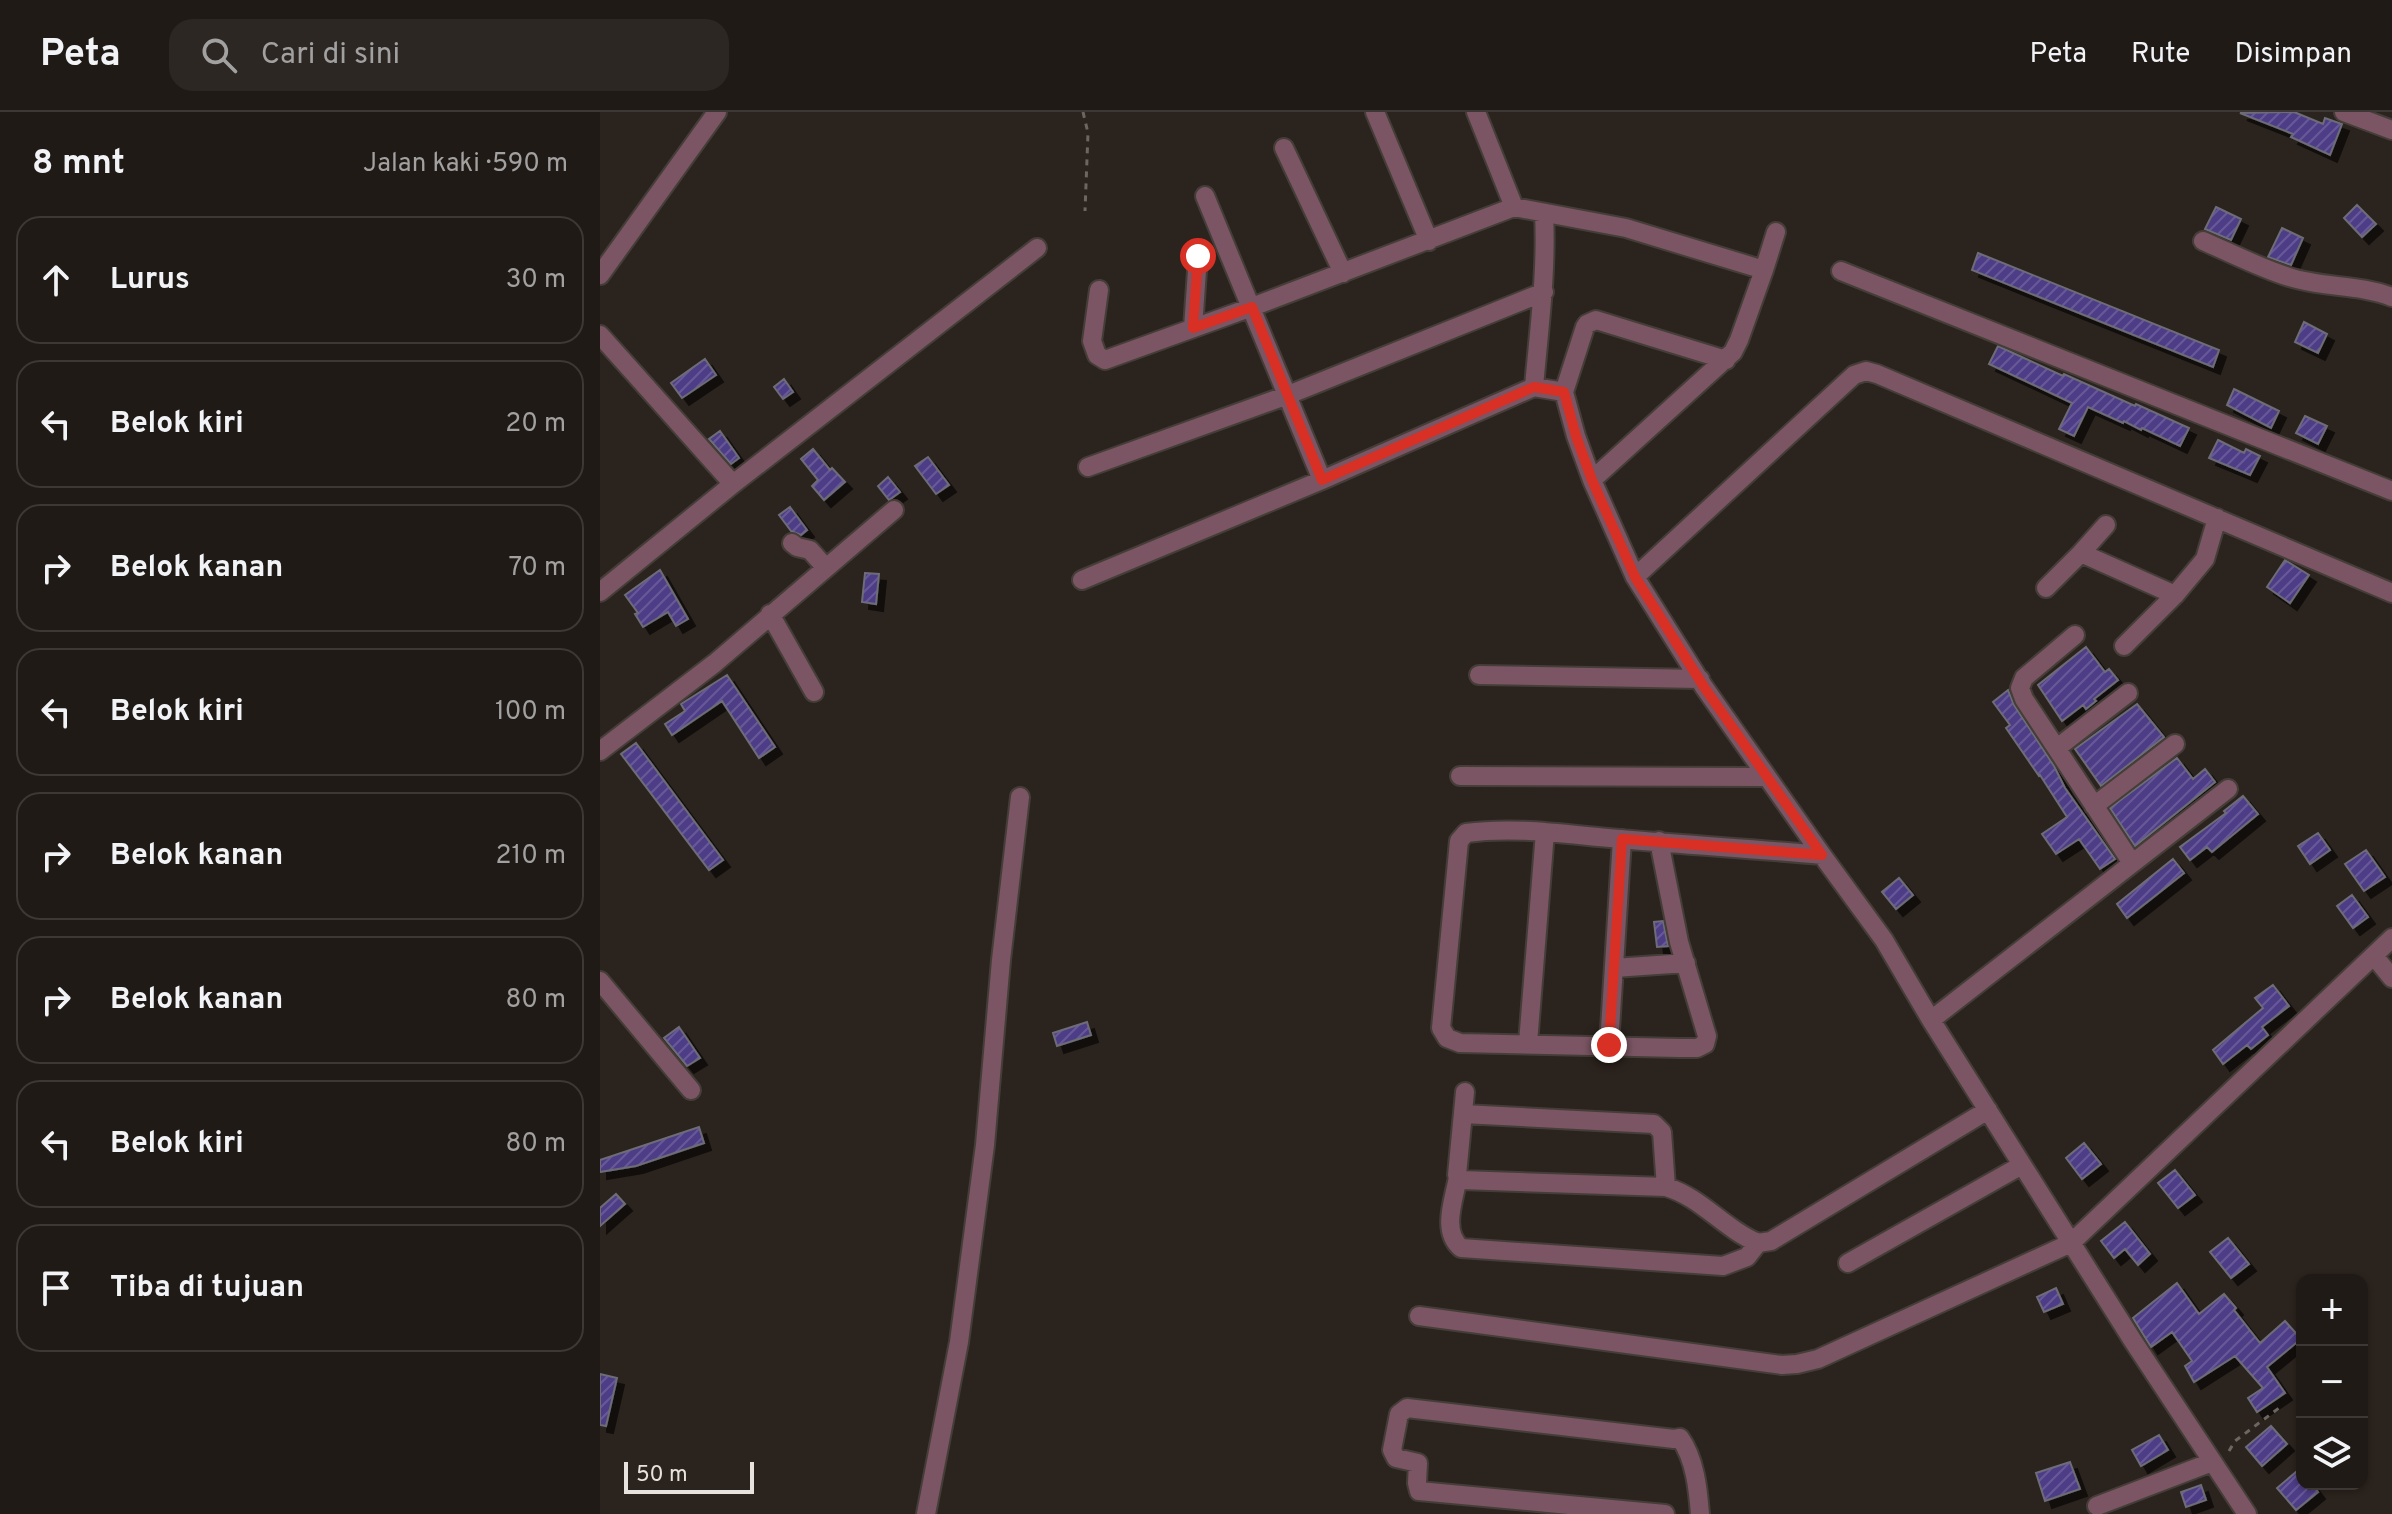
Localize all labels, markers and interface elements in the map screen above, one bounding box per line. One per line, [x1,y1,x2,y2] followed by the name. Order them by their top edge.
[169,19,729,91] search box
[40,31,121,80] text: Peta
[197,33,241,77] icon: search
[261,37,400,74] text: Cari di sini
[2030,37,2087,73] text: Peta
[2131,37,2190,73] text: Rute
[2234,37,2352,73] text: Disimpan
[32,143,125,186] text: 8 mnt
[363,148,568,181] text: Jalan kaki · 590 m
[1180,238,1216,274] route start
[34,258,78,302] icon: ahead
[110,262,190,299] text: Lurus
[506,264,566,297] text: 30 m
[34,402,78,446] icon: left
[110,406,244,443] text: Belok kiri
[505,408,566,441] text: 20 m
[34,546,78,590] icon: right
[110,550,283,587] text: Belok kanan
[508,552,566,585] text: 70 m
[34,690,78,734] icon: left
[110,694,244,731] text: Belok kiri
[495,696,566,729] text: 100 m
[34,834,78,878] icon: right
[110,838,283,875] text: Belok kanan
[496,840,566,873] text: 210 m
[34,978,78,1022] icon: right
[110,982,283,1019] text: Belok kanan
[506,984,566,1017] text: 80 m
[1591,1027,1627,1063] route end
[34,1122,78,1166] icon: left
[110,1126,244,1163] text: Belok kiri
[506,1128,566,1161] text: 80 m
[34,1266,78,1310] icon: arrive
[110,1270,304,1307] text: Tiba di tujuan
[2296,1274,2368,1490] map controls
[2296,1274,2368,1346] button: +
[2296,1346,2368,1418] button: −
[2296,1418,2368,1490] button: layers
[624,1458,754,1494] scale bar
[636,1462,688,1489] text: 50 m

